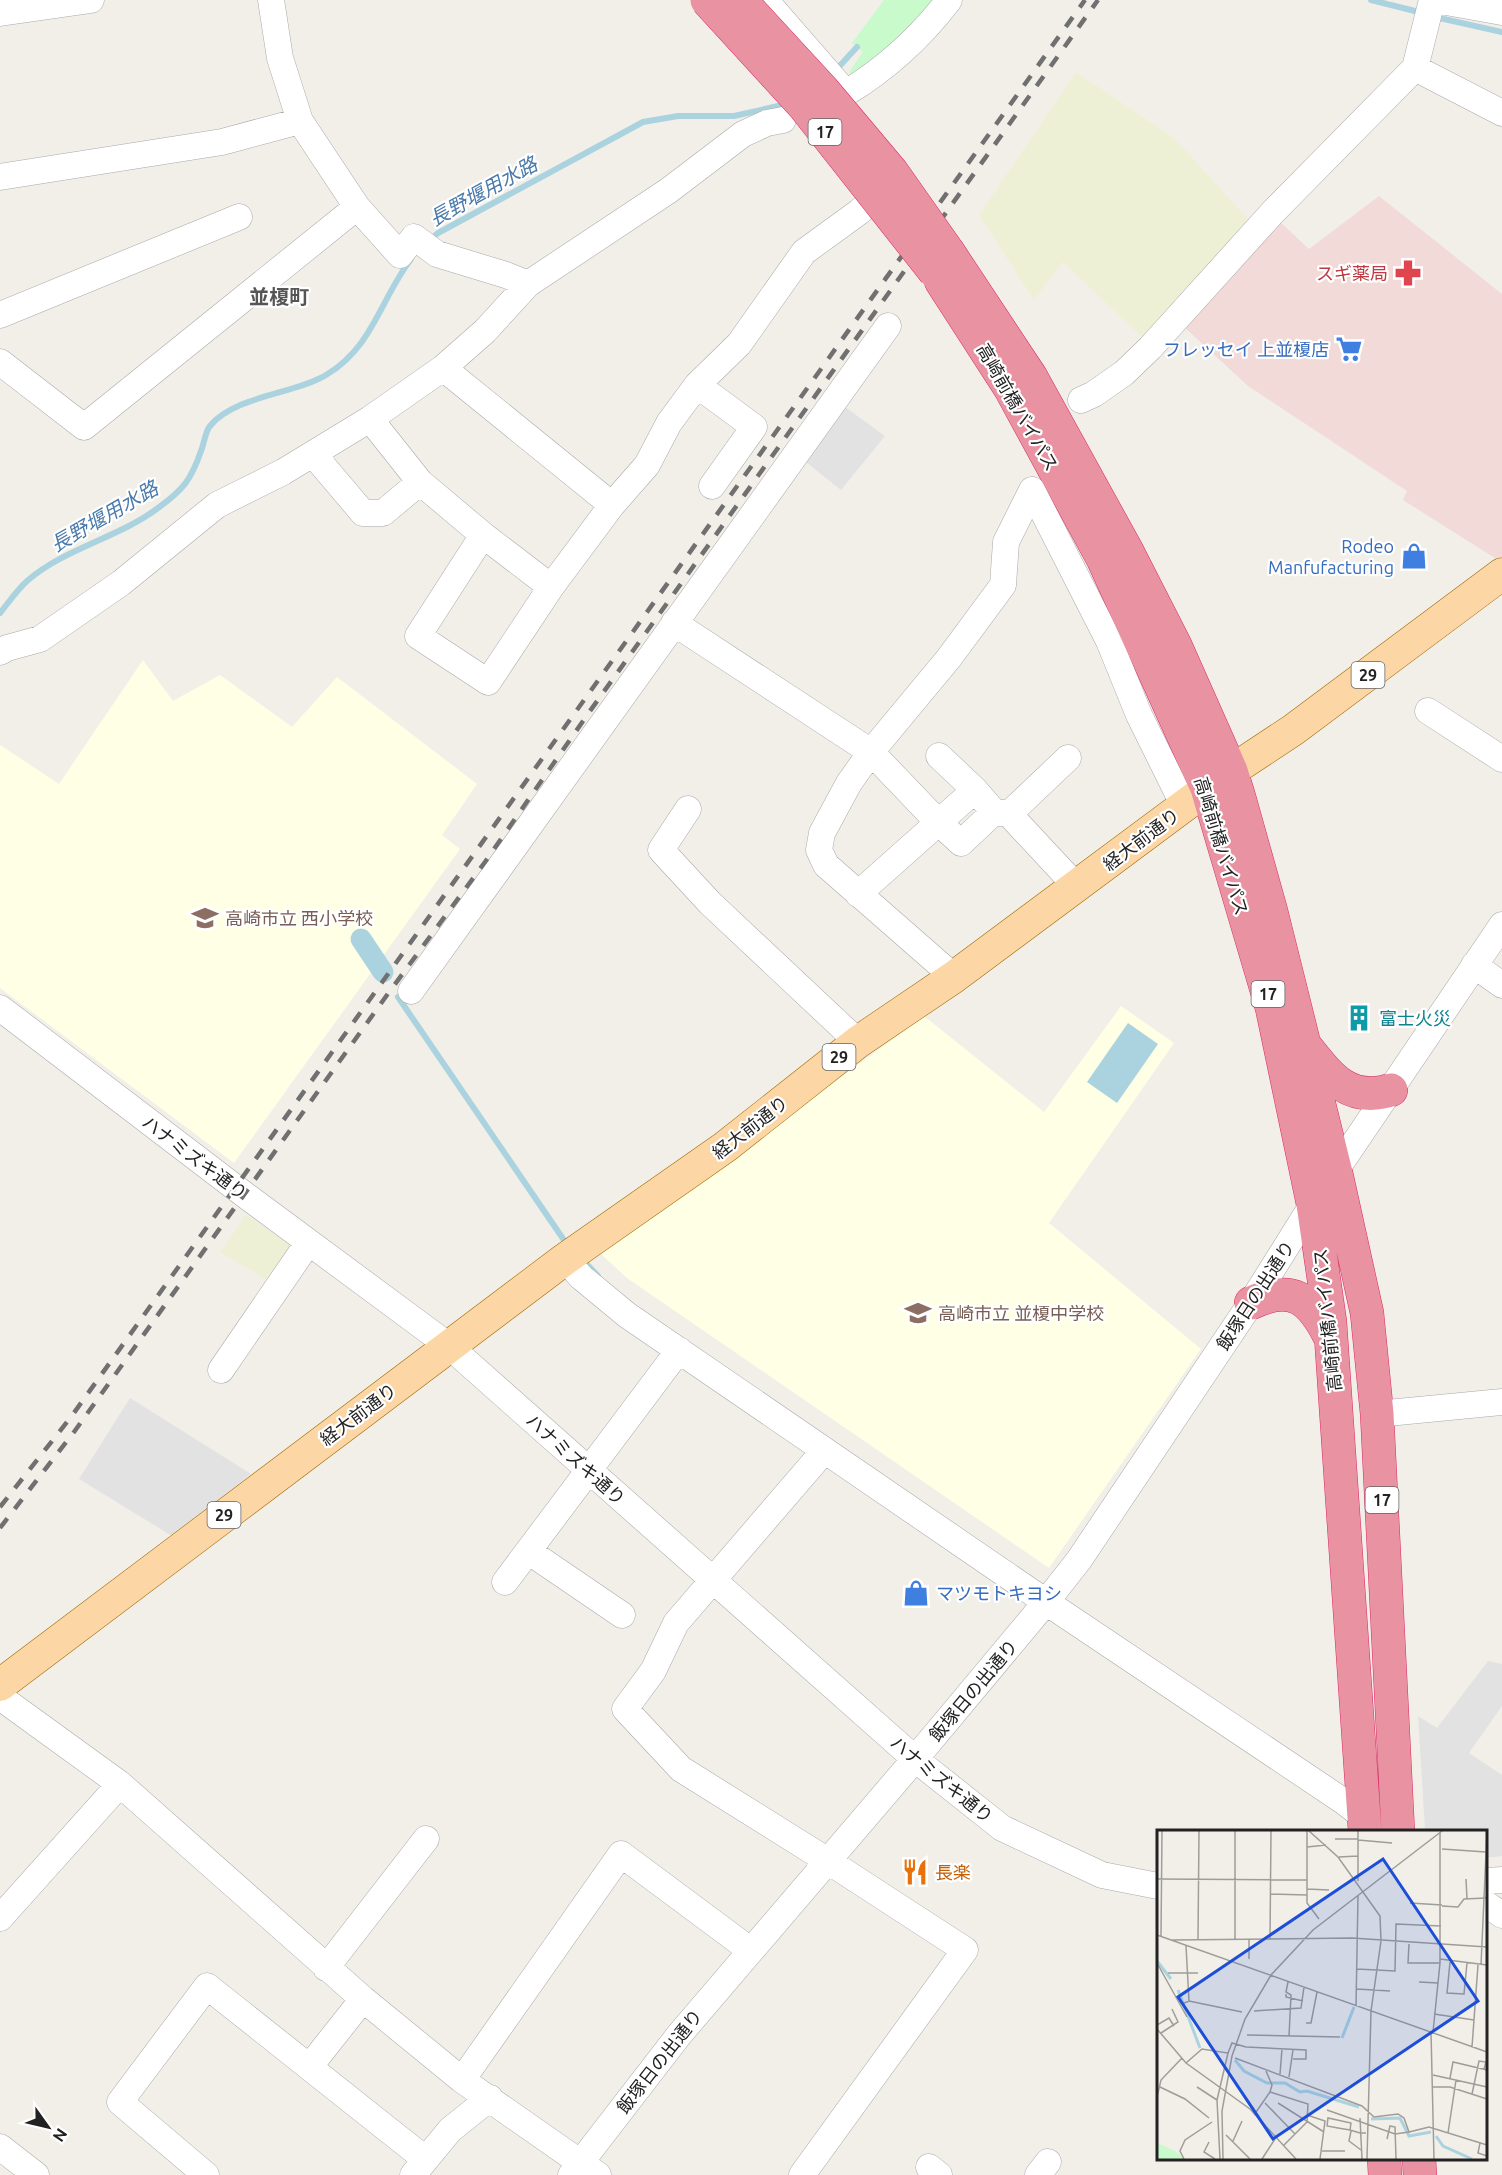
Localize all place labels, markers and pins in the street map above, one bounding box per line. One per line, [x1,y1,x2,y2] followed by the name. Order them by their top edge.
[1393,258,1423,288] pharmacy icon: スギ薬局
[1316,263,1388,283] place label: スギ薬局
[1334,334,1364,364] supermarket icon: フレッセイ 上並榎店
[1163,339,1329,359] place label: フレッセイ 上並榎店
[1268,536,1394,577] place label: Rodeo Manfufacturing
[1399,541,1429,571] shop icon: Rodeo Manfufacturing
[190,903,220,933] school or university icon: 高崎市立 西小学校
[225,908,373,928] place label: 高崎市立 西小学校
[1344,1003,1374,1033] building icon: 富士火災
[1379,1008,1451,1028] place label: 富士火災
[903,1298,933,1328] school or university icon: 高崎市立 並榎中学校
[938,1303,1104,1323] place label: 高崎市立 並榎中学校
[901,1578,931,1608] shop icon: マツモトキヨシ
[936,1583,1062,1603] place label: マツモトキヨシ
[900,1857,930,1887] restaurant icon: 長楽
[935,1862,971,1882] place label: 長楽

